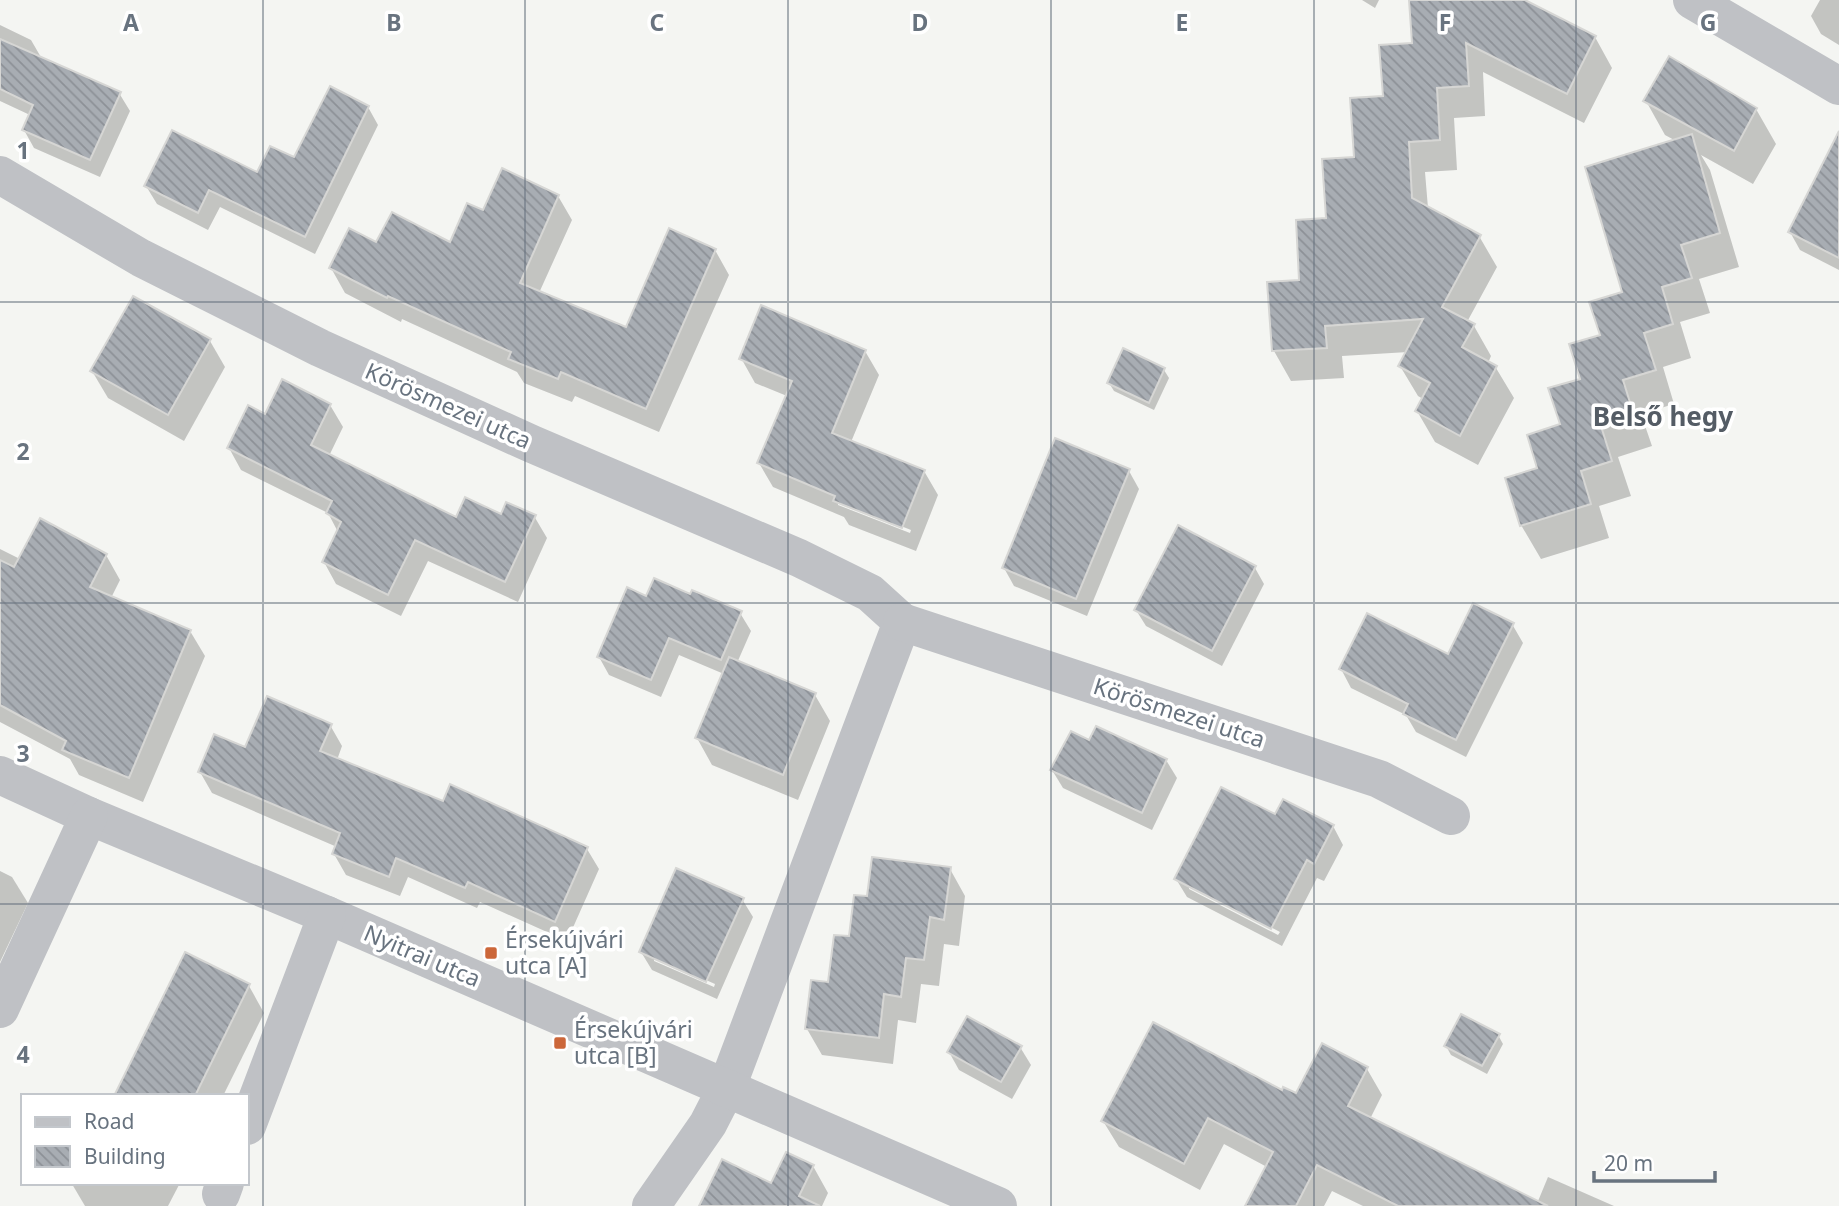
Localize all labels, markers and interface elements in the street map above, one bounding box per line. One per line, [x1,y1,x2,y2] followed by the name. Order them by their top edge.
[123,6,139,38] text: A
[386,6,402,38] text: B
[650,6,665,38] text: C
[912,6,928,38] text: D
[1176,6,1188,38] text: E
[1439,6,1451,38] text: F
[1700,6,1716,38] text: G
[16,134,30,166] text: 1
[360,354,536,456] street label: Körösmezei utca
[1593,398,1733,434] district label: Belső hegy
[16,435,30,467] text: 2
[1089,669,1269,755] street label: Körösmezei utca
[16,737,30,769] text: 3
[359,916,486,994] street label: Nyitrai utca
[505,923,624,981] place label: Érsekújvári utca [A]
[483,945,499,961] marker: Érsekújvári utca [A]
[574,1013,693,1071] place label: Érsekújvári utca [B]
[552,1035,568,1051] marker: Érsekújvári utca [B]
[16,1038,30,1070] text: 4
[21,1094,248,1185] legend
[84,1107,134,1135] text: Road
[1594,1140,1715,1184] scale bar
[84,1142,166,1170] text: Building
[1604,1149,1653,1177] text: 20 m

